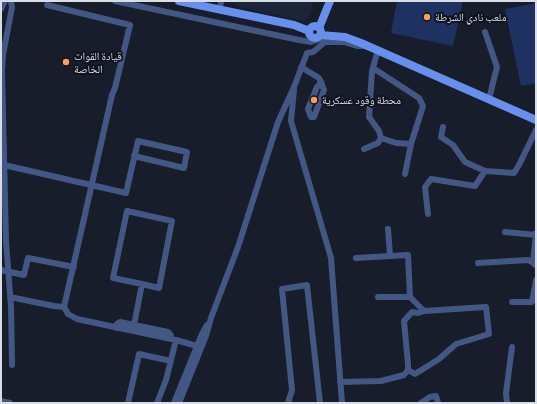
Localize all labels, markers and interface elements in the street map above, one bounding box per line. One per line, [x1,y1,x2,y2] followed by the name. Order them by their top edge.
[435,10,507,24] place label: ملعب نادي الشرطة
[422,12,432,22] marker: ملعب نادي الشرطة
[74,49,122,75] place label: قيادة القوات الخاصة
[61,57,71,67] marker: قيادة القوات الخاصة
[322,93,401,107] place label: محطة وقود عسكرية
[309,95,319,105] marker: محطة وقود عسكرية

